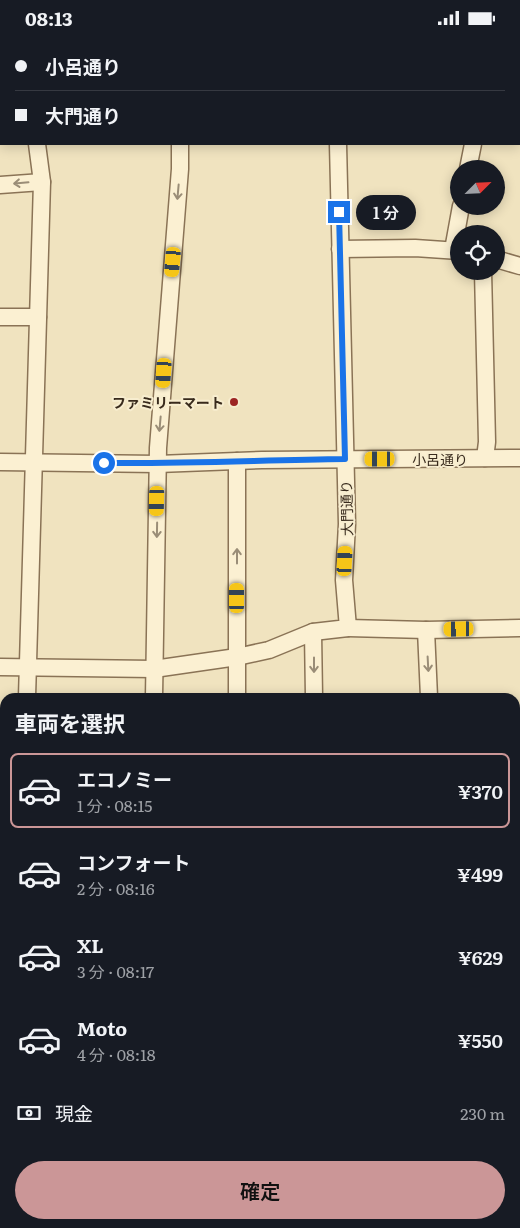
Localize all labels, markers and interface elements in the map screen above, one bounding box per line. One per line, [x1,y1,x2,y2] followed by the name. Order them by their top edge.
[25,4,73,32] text: 08:13
[45,52,121,80] text: 小呂通り
[45,101,121,129] text: 大門通り
[450,160,505,215] north arrow
[450,160,505,280] map controls
[13,179,29,188] one-way arrow
[174,184,183,200] one-way arrow
[356,195,416,229] callout: 1 分
[373,200,399,224] text: 1 分
[328,201,350,223] route end
[450,225,505,280] button: locate
[164,246,181,278] car
[155,358,172,388] car
[112,392,224,412] place label: ファミリーマート
[228,396,240,408] marker: ファミリーマート
[155,416,165,432] one-way arrow
[412,449,468,469] street label: 小呂通り
[93,452,115,474] route start
[365,452,395,467] car
[336,480,356,536] street label: 大門通り
[149,486,164,516] car
[152,522,161,538] one-way arrow
[336,546,353,576] car
[232,548,242,564] one-way arrow
[229,583,244,613] car
[443,621,474,637] car
[309,656,319,673] one-way arrow
[423,656,433,672] one-way arrow
[15,706,125,739] text: 車両を選択
[77,765,172,793] text: エコノミー
[17,768,62,813] icon: car
[458,777,503,805] text: ¥370
[77,793,152,817] text: 1 分 · 08:15
[77,848,190,876] text: コンフォート
[17,851,62,896] icon: car
[457,860,503,888] text: ¥499
[77,876,155,900] text: 2 分 · 08:16
[77,931,104,959] text: XL
[17,934,62,979] icon: car
[458,943,503,971] text: ¥629
[77,959,154,983] text: 3 分 · 08:17
[77,1014,127,1042] text: Moto
[17,1017,62,1062] icon: car
[458,1026,503,1054] text: ¥550
[77,1042,155,1066] text: 4 分 · 08:18
[15,1099,43,1127] icon: cash
[55,1099,93,1127] text: 現金
[460,1101,505,1125] text: 230 m
[15,1161,505,1219] button: 確定

